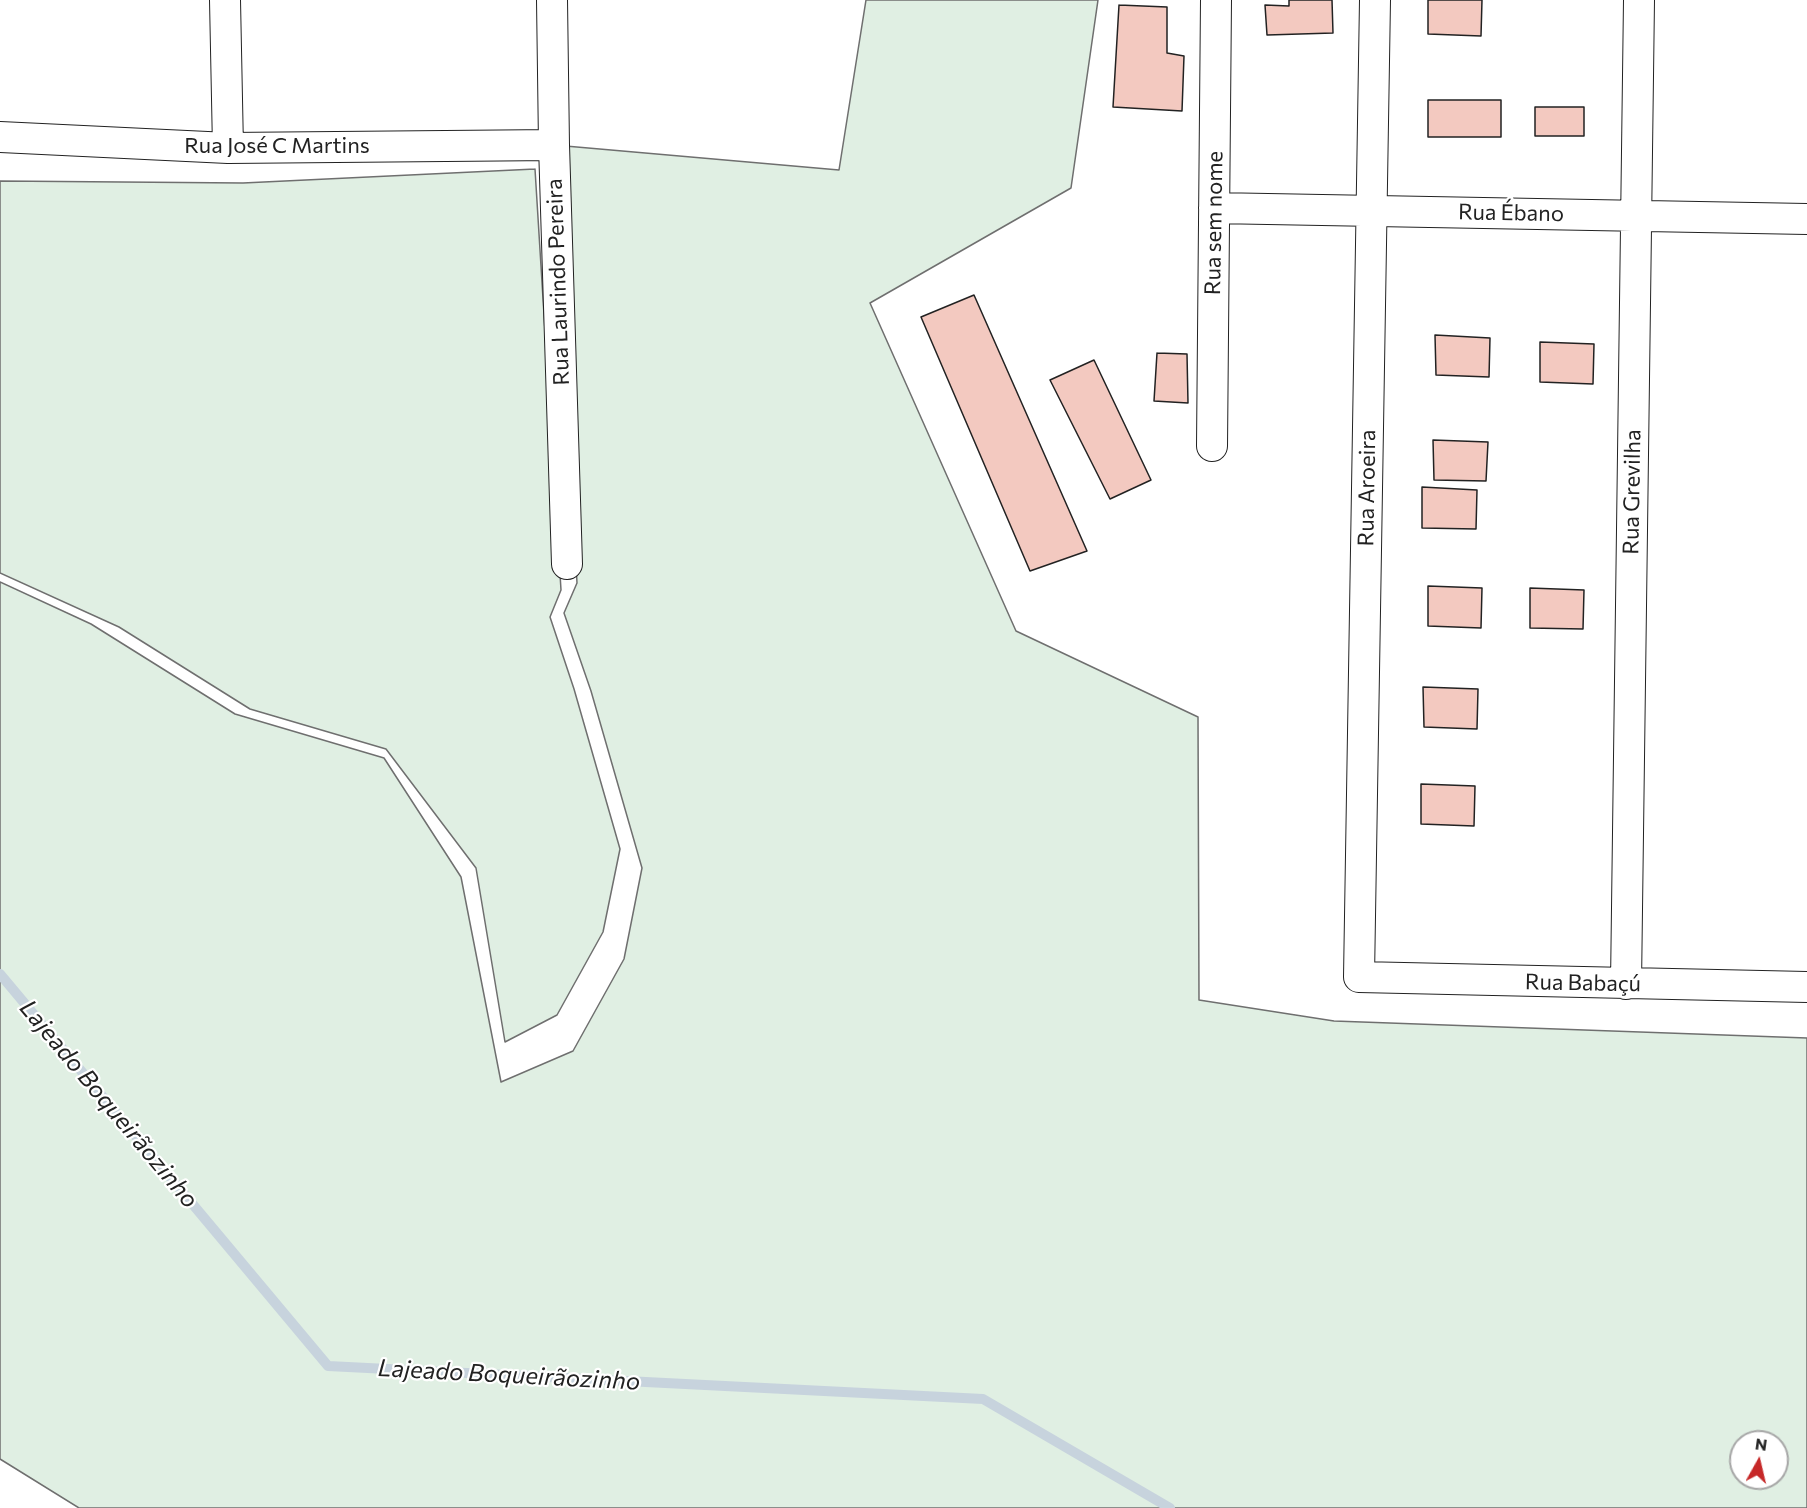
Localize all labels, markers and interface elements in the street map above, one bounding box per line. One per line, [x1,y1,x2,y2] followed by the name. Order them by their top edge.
[184,133,370,159] street label: Rua José C Martins
[1200,151,1228,295] street label: Rua sem nome
[541,178,575,386] street label: Rua Laurindo Pereira
[1458,199,1564,227] street label: Rua Ébano
[1353,429,1381,547] street label: Rua Aroeira
[1618,429,1646,555] street label: Rua Grevilha
[1525,969,1641,997] street label: Rua Babaçú
[14,994,204,1214] water label: Lajeado Boqueirãozinho
[377,1354,641,1396] water label: Lajeado Boqueirãozinho
[1729,1430,1789,1490] north arrow
[1754,1433,1769,1454] text: N

